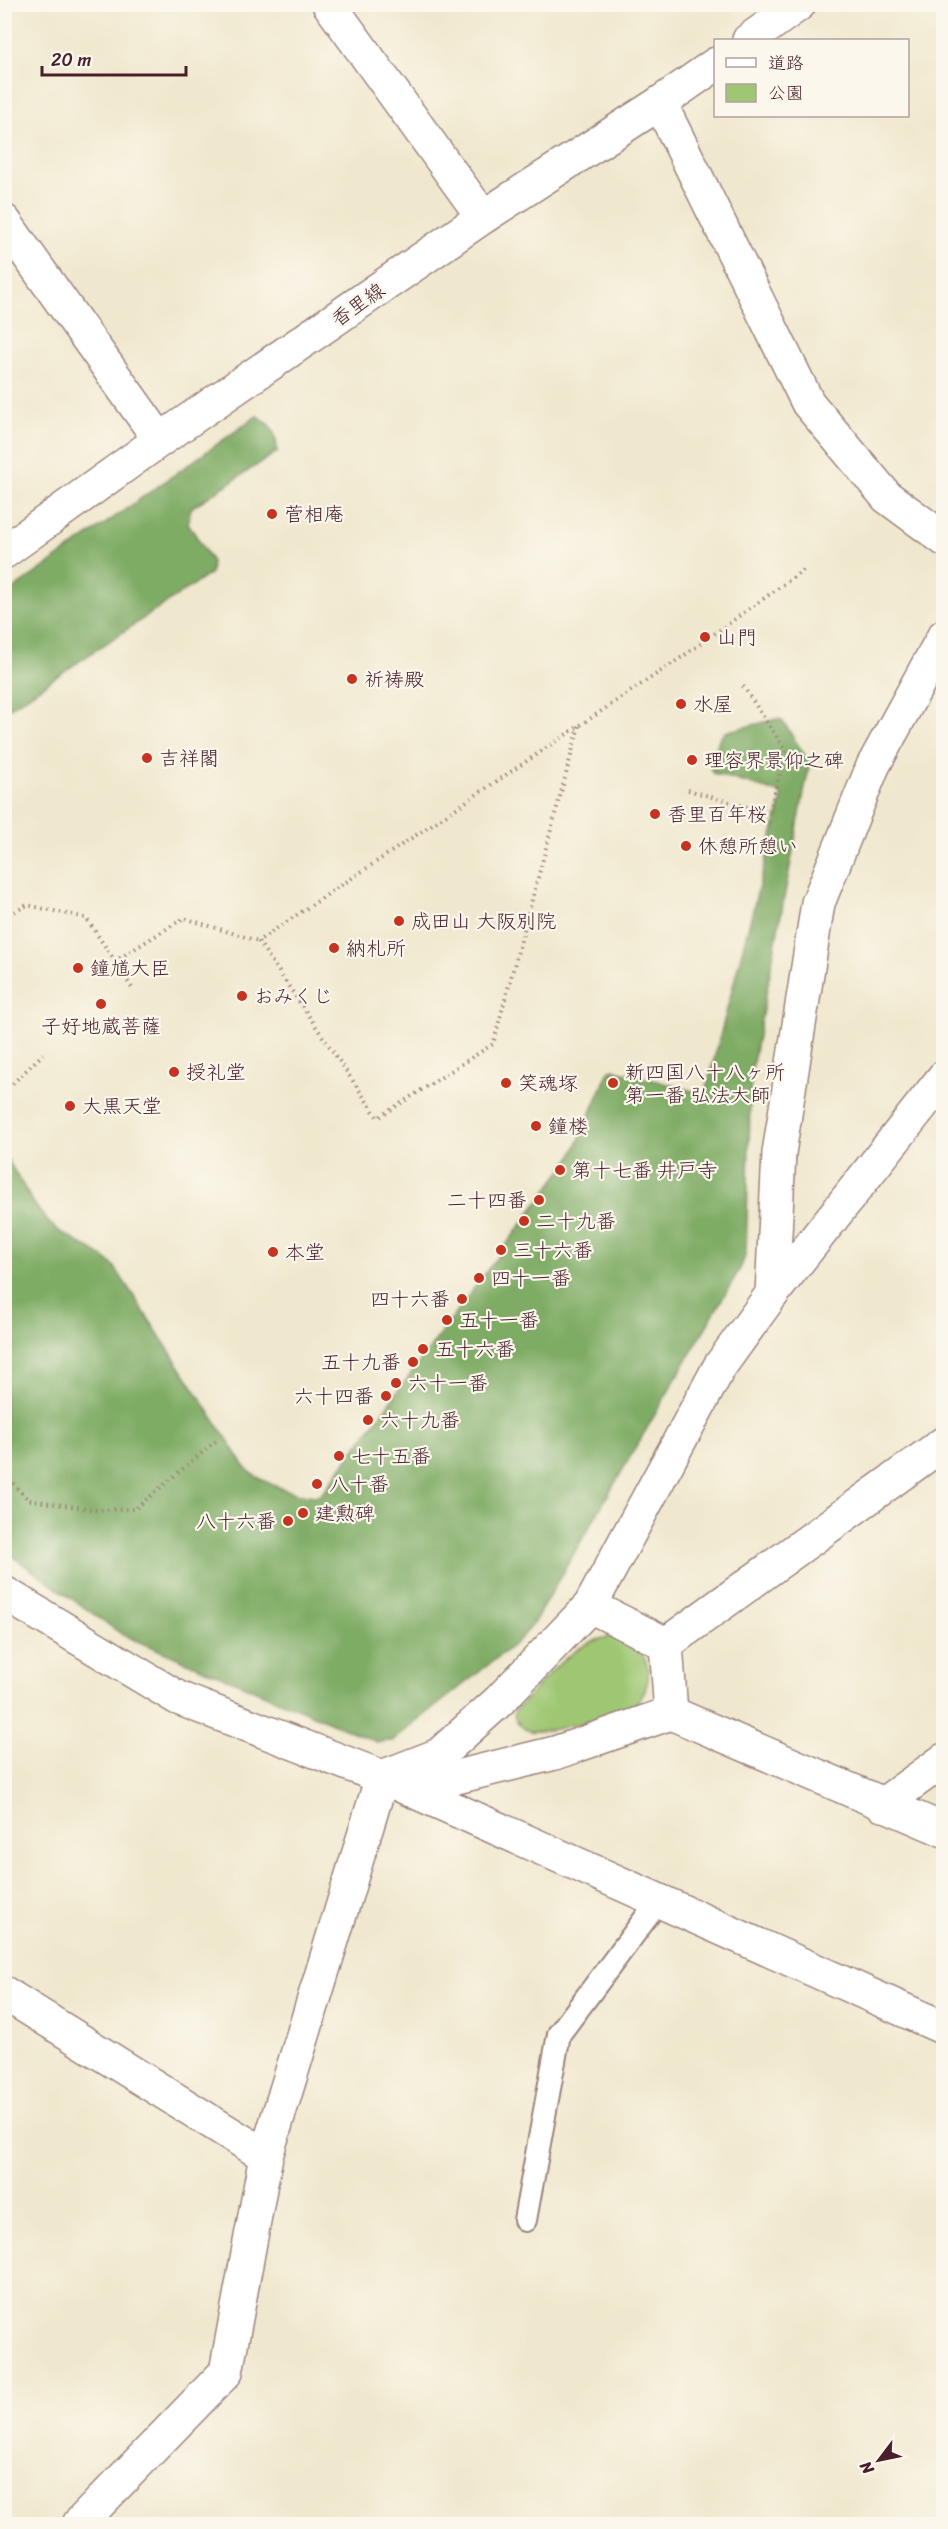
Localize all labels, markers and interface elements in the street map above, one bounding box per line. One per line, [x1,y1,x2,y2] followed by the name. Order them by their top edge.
[42,39,186,77] scale bar
[714,39,909,117] legend
[51,44,91,76] text: 20 m
[768,47,804,79] text: 道路
[768,77,804,109] text: 公園
[323,273,393,337] street label: 香里線
[284,497,344,532] place label: 菅相庵
[265,507,279,521] marker: 菅相庵
[717,620,757,655] place label: 山門
[698,630,712,644] marker: 山門
[364,662,424,697] place label: 祈祷殿
[345,672,359,686] marker: 祈祷殿
[693,687,733,722] place label: 水屋
[674,697,688,711] marker: 水屋
[159,741,219,776] place label: 吉祥閣
[704,743,844,778] place label: 理容界景仰之碑
[140,751,154,765] marker: 吉祥閣
[685,753,699,767] marker: 理容界景仰之碑
[667,797,767,832] place label: 香里百年桜
[648,807,662,821] marker: 香里百年桜
[698,829,798,864] place label: 休憩所憩い
[679,839,693,853] marker: 休憩所憩い
[411,904,556,939] place label: 成田山 大阪別院
[392,914,406,928] marker: 成田山 大阪別院
[346,931,406,966] place label: 納札所
[327,941,341,955] marker: 納札所
[90,951,170,986] place label: 鐘馗大臣
[71,961,85,975] marker: 鐘馗大臣
[254,979,333,1014] place label: おみくじ
[235,989,249,1003] marker: おみくじ
[94,997,108,1011] marker: 子好地蔵菩薩
[41,1009,161,1044] place label: 子好地蔵菩薩
[186,1055,246,1090] place label: 授礼堂
[625,1055,785,1113] place label: 新四国八十八ヶ所 第一番 弘法大師
[167,1065,181,1079] marker: 授礼堂
[518,1066,578,1101] place label: 笑魂塚
[499,1076,513,1090] marker: 笑魂塚
[606,1076,620,1090] marker: 新四国八十八ヶ所 第一番 弘法大師
[82,1089,162,1124] place label: 大黒天堂
[63,1099,77,1113] marker: 大黒天堂
[548,1109,588,1144] place label: 鐘楼
[529,1119,543,1133] marker: 鐘楼
[572,1153,717,1188] place label: 第十七番 井戸寺
[553,1163,567,1177] marker: 第十七番 井戸寺
[447,1183,527,1218] place label: 二十四番
[532,1193,546,1207] marker: 二十四番
[536,1204,616,1239] place label: 二十九番
[517,1214,531,1228] marker: 二十九番
[513,1233,593,1268] place label: 三十六番
[285,1235,325,1270] place label: 本堂
[494,1243,508,1257] marker: 三十六番
[266,1245,280,1259] marker: 本堂
[491,1261,571,1296] place label: 四十一番
[472,1271,486,1285] marker: 四十一番
[370,1282,450,1317] place label: 四十六番
[455,1292,469,1306] marker: 四十六番
[459,1303,539,1338] place label: 五十一番
[440,1313,454,1327] marker: 五十一番
[435,1332,515,1367] place label: 五十六番
[416,1342,430,1356] marker: 五十六番
[321,1345,401,1380] place label: 五十九番
[406,1355,420,1369] marker: 五十九番
[408,1366,488,1401] place label: 六十一番
[389,1376,403,1390] marker: 六十一番
[294,1379,374,1414] place label: 六十四番
[379,1389,393,1403] marker: 六十四番
[380,1403,460,1438] place label: 六十九番
[361,1413,375,1427] marker: 六十九番
[351,1439,431,1474] place label: 七十五番
[332,1449,346,1463] marker: 七十五番
[329,1467,389,1502] place label: 八十番
[310,1477,324,1491] marker: 八十番
[315,1496,375,1531] place label: 建勲碑
[196,1504,276,1539] place label: 八十六番
[296,1506,310,1520] marker: 建勲碑
[281,1514,295,1528] marker: 八十六番
[849,2430,909,2490] north arrow
[851,2455,882,2481] text: N

